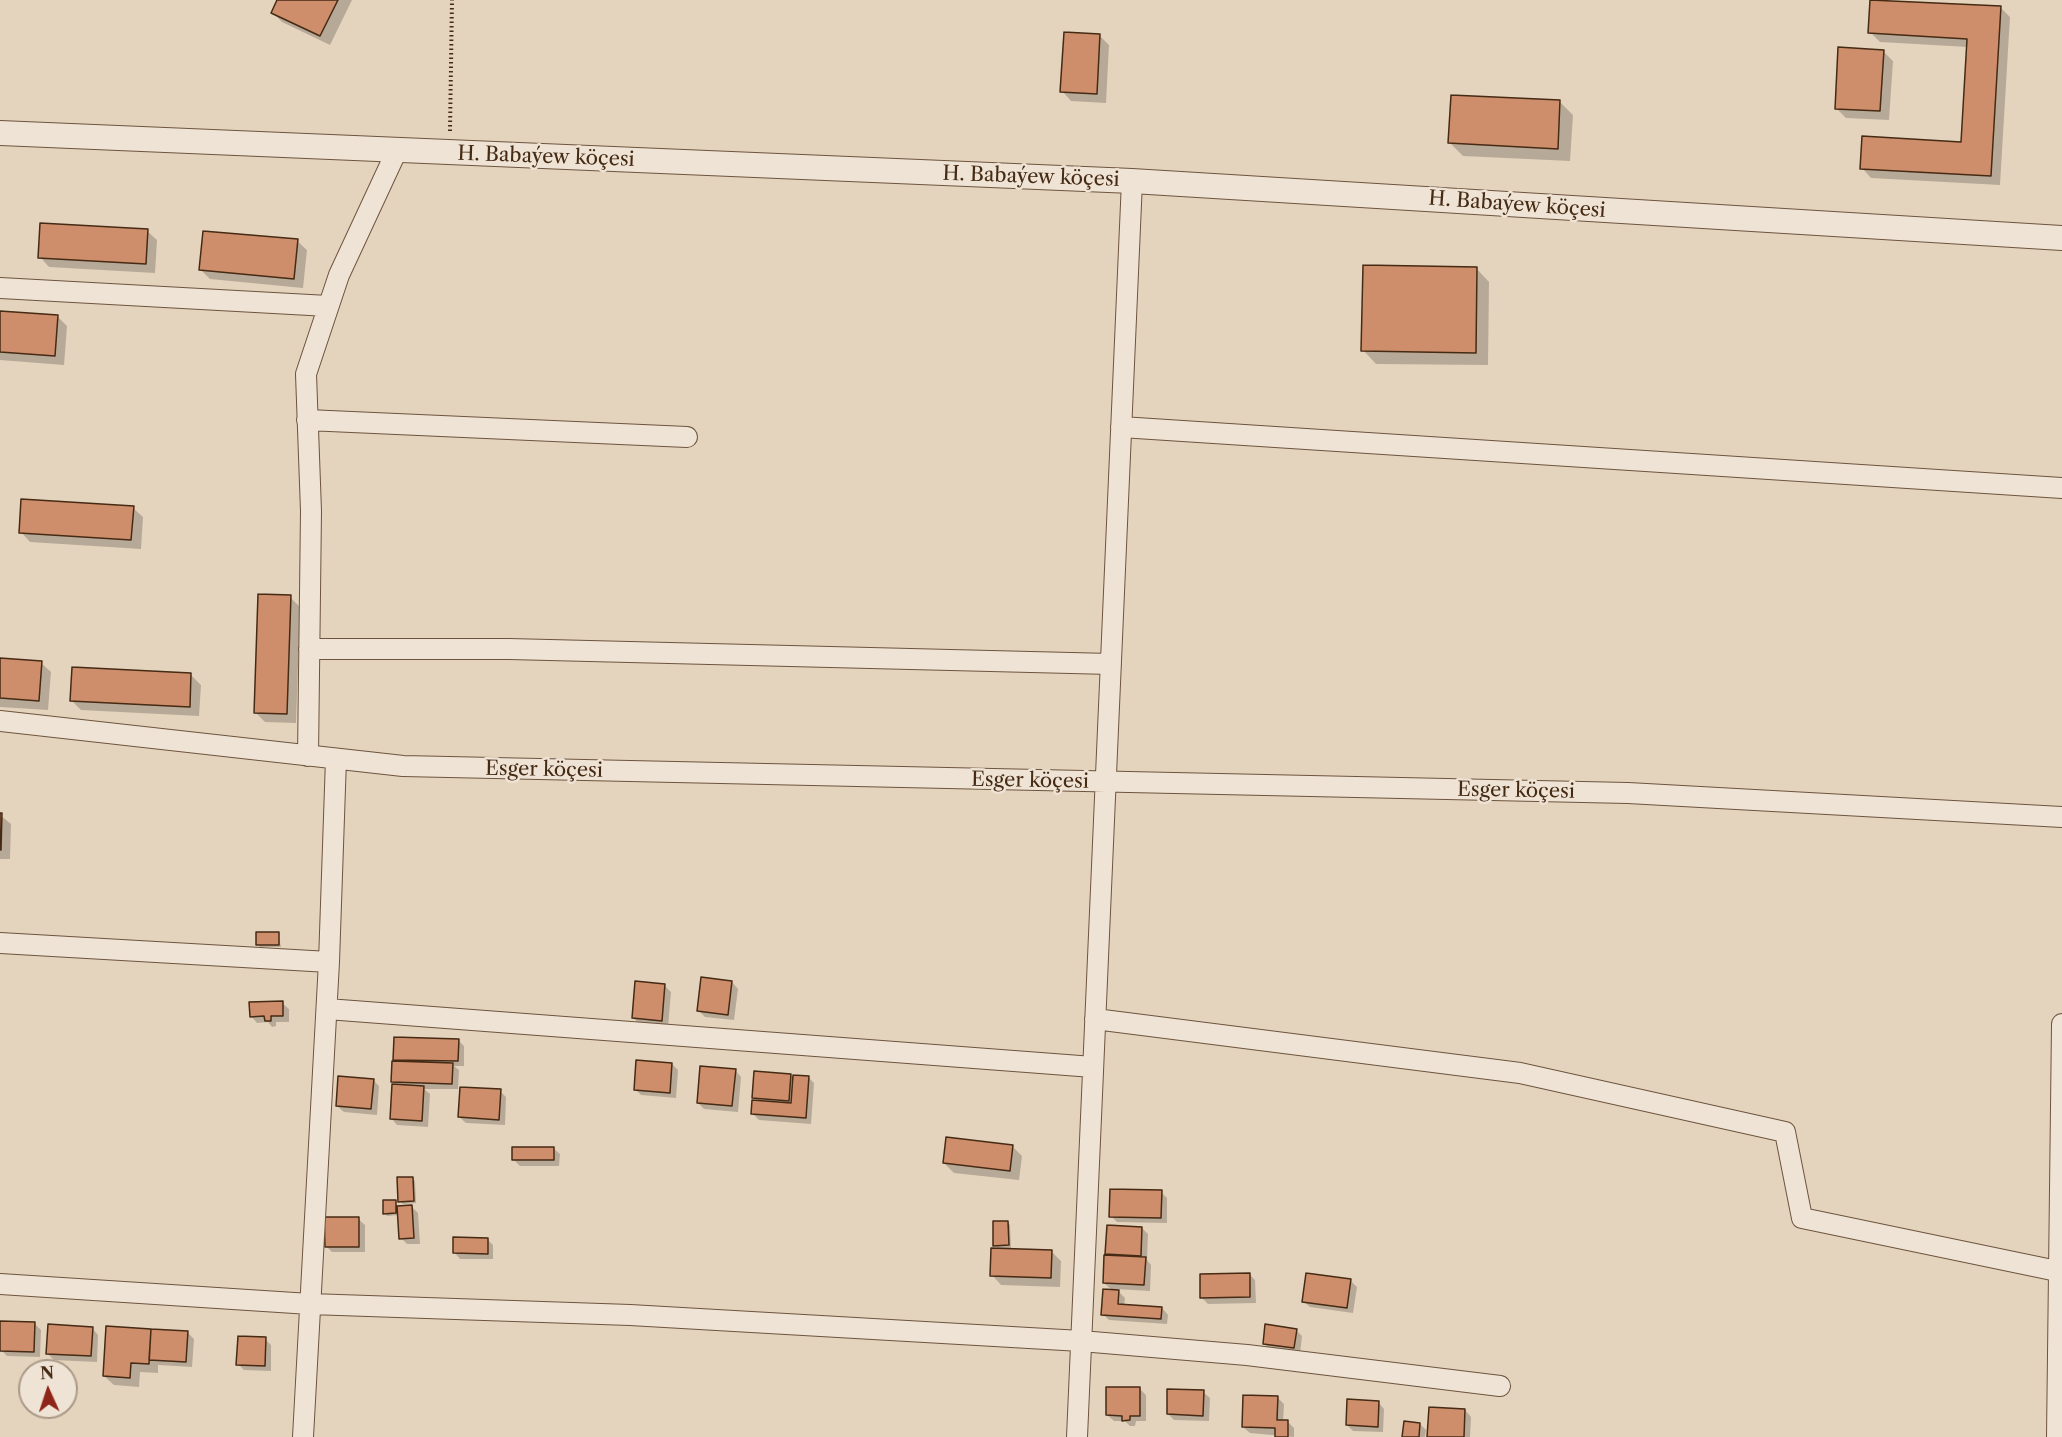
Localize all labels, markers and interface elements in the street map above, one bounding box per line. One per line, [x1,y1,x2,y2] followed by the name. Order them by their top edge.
[457,142,635,172] street label: H. Babaýew köçesi
[942,162,1120,192] street label: H. Babaýew köçesi
[1428,187,1606,223] street label: H. Babaýew köçesi
[485,757,603,783] street label: Esger köçesi
[971,768,1089,794] street label: Esger köçesi
[1457,778,1575,804] street label: Esger köçesi
[18,1359,78,1419] north arrow
[40,1363,55,1383] text: N

